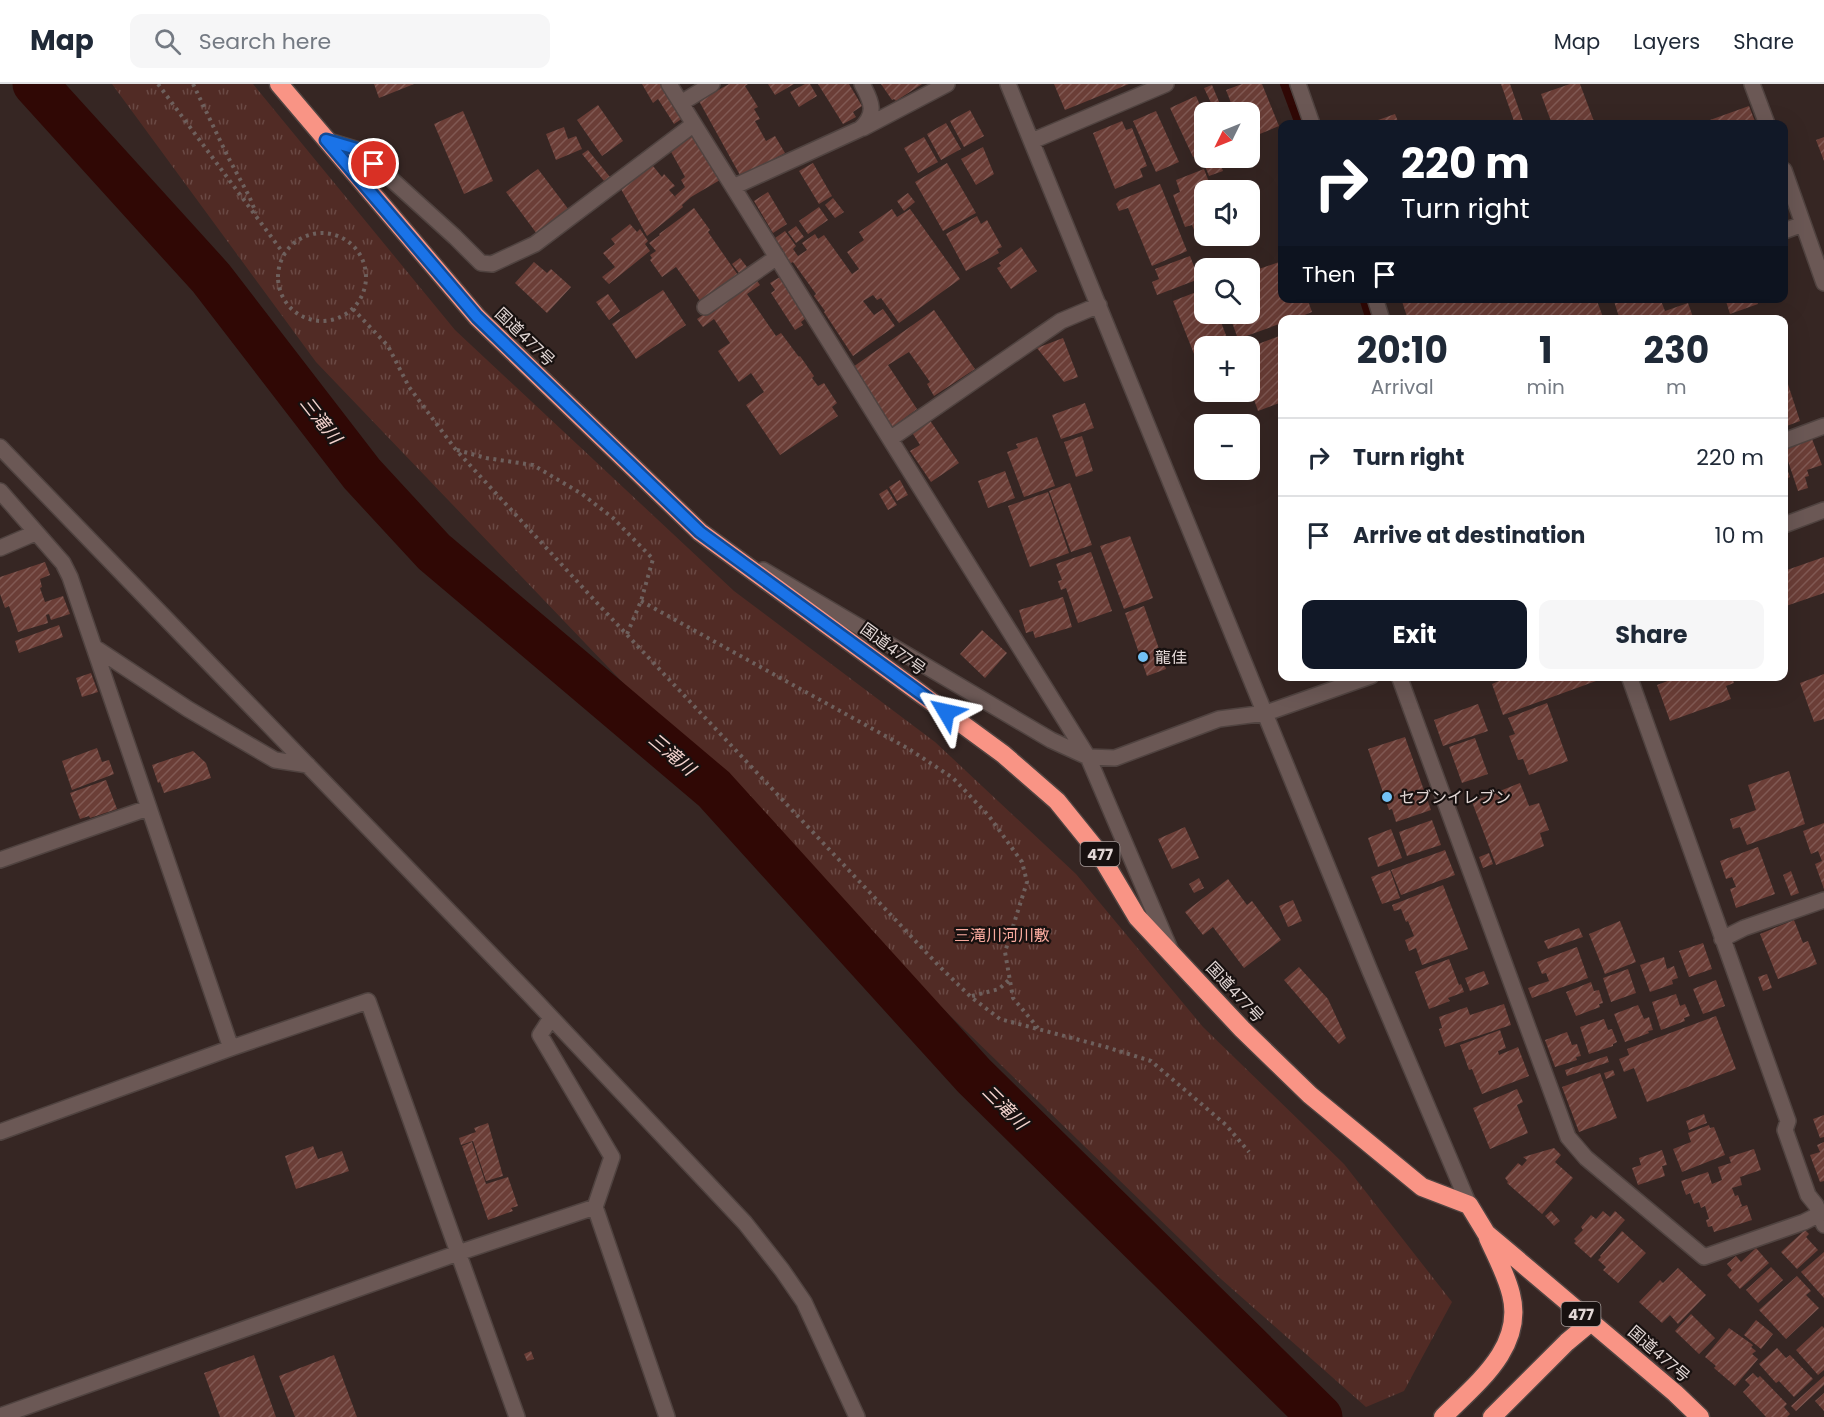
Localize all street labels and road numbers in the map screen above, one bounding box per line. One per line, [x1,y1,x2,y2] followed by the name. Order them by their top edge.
[490,302,560,372] street label: 国道477号
[856,617,930,681] street label: 国道477号
[1080,842,1120,866] road number: 477
[1201,957,1269,1027] street label: 国道477号
[1562,1302,1600,1326] road number: 477
[1623,1321,1695,1387] street label: 国道477号

